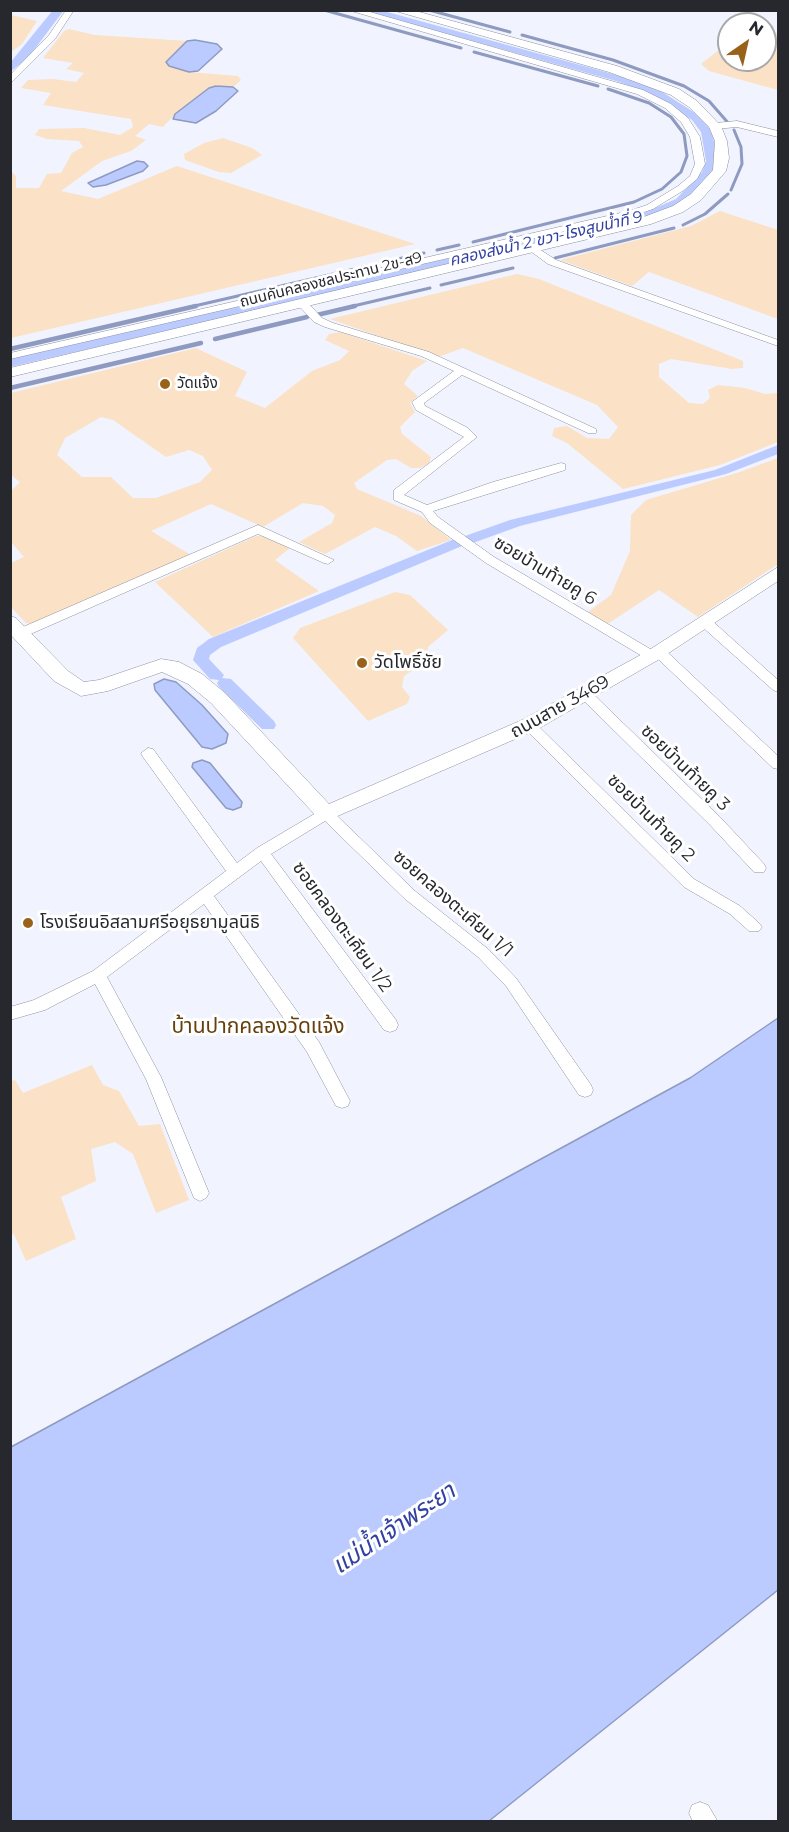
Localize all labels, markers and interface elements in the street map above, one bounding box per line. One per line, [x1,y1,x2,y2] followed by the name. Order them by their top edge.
[717,12,777,72] north arrow
[746,17,767,40] text: N
[448,207,644,271] water label: คลองส่งน้ำ 2 ขวา-โรงสูบน้ำที่ 9
[238,249,424,311] street label: ถนนคันคลองชลประทาน 2ข-ส9
[177,375,218,393] place label: วัดแจ้ง
[158,377,172,391] marker: วัดแจ้ง
[490,532,600,610] street label: ซอยบ้านท้ายคู 6
[374,652,442,674] place label: วัดโพธิ์ชัย
[355,656,369,670] marker: วัดโพธิ์ชัย
[507,671,613,743] street label: ถนนสาย 3469
[636,720,734,816] street label: ซอยบ้านท้ายคู 3
[603,770,699,866] street label: ซอยบ้านท้ายคู 2
[389,846,517,962] street label: ซอยคลองตะเคียน 1/1
[288,858,396,996] street label: ซอยคลองตะเคียน 1/2
[40,912,260,934] place label: โรงเรียนอิสลามศรีอยุธยามูลนิธิ
[21,916,35,930] marker: โรงเรียนอิสลามศรีอยุธยามูลนิธิ
[171,1014,345,1040] district label: บ้านปากคลองวัดแจ้ง
[327,1477,461,1581] water label: แม่น้ำเจ้าพระยา

